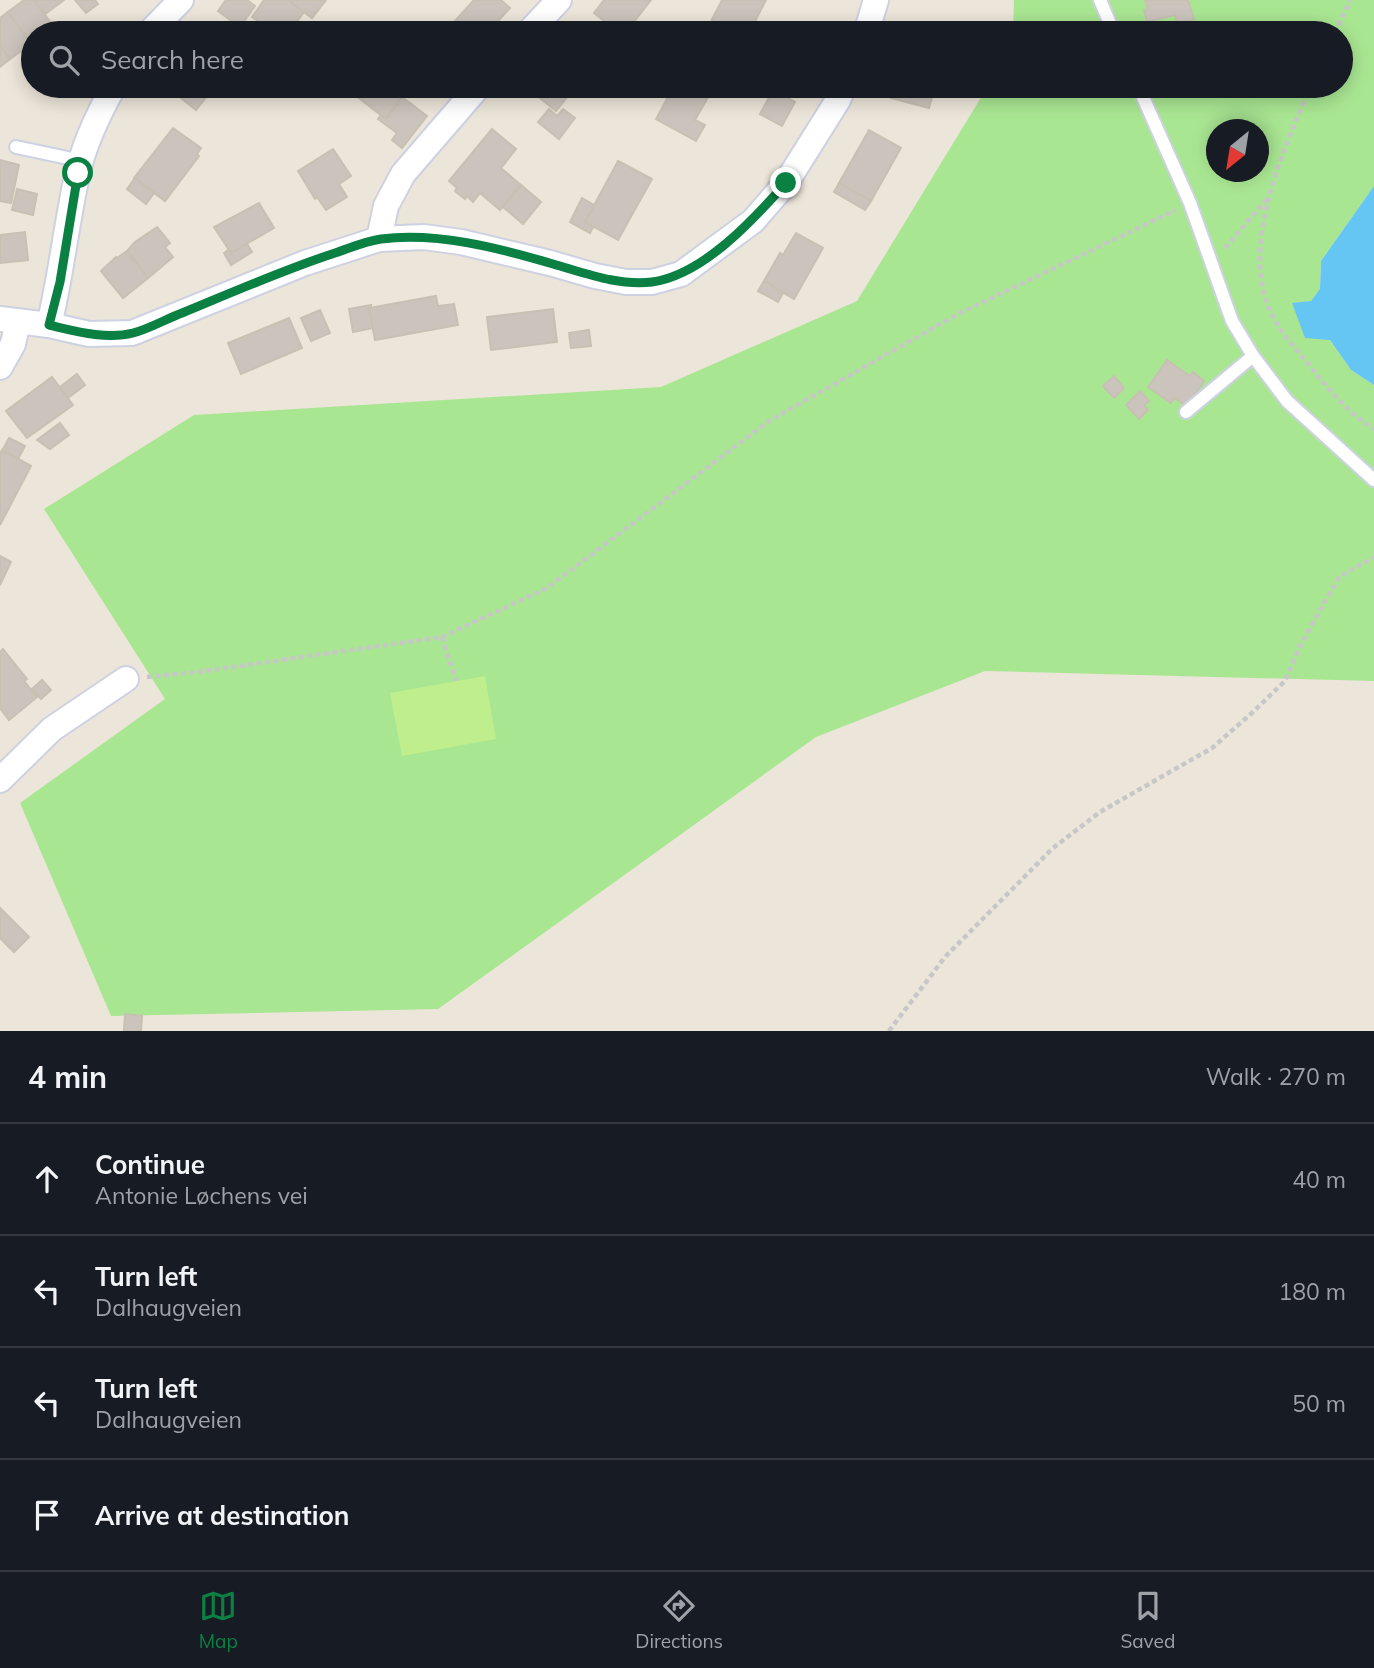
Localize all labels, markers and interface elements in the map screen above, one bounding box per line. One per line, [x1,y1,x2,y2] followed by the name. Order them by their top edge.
[21,21,1353,98] search box
[45,41,83,79] icon: search
[101,43,244,76] text: Search here
[1206,119,1269,182] north arrow
[62,157,93,188] route start
[770,167,801,198] route end
[28,1058,107,1096] text: 4 min
[1206,1062,1346,1091] text: Walk · 270 m
[95,1148,205,1181] text: Continue
[28,1160,66,1198] icon: ahead
[1292,1165,1346,1194] text: 40 m
[95,1181,308,1210] text: Antonie Løchens vei
[95,1260,197,1293] text: Turn left
[28,1272,66,1310] icon: left
[1278,1277,1346,1306] text: 180 m
[95,1293,242,1322] text: Dalhaugveien
[95,1372,197,1405] text: Turn left
[28,1384,66,1422] icon: left
[1292,1389,1346,1418] text: 50 m
[95,1405,242,1434] text: Dalhaugveien
[28,1496,66,1534] icon: arrive
[95,1499,350,1532] text: Arrive at destination
[199,1587,238,1653] tab: Map
[635,1587,723,1653] tab: Directions
[1120,1587,1175,1653] tab: Saved

